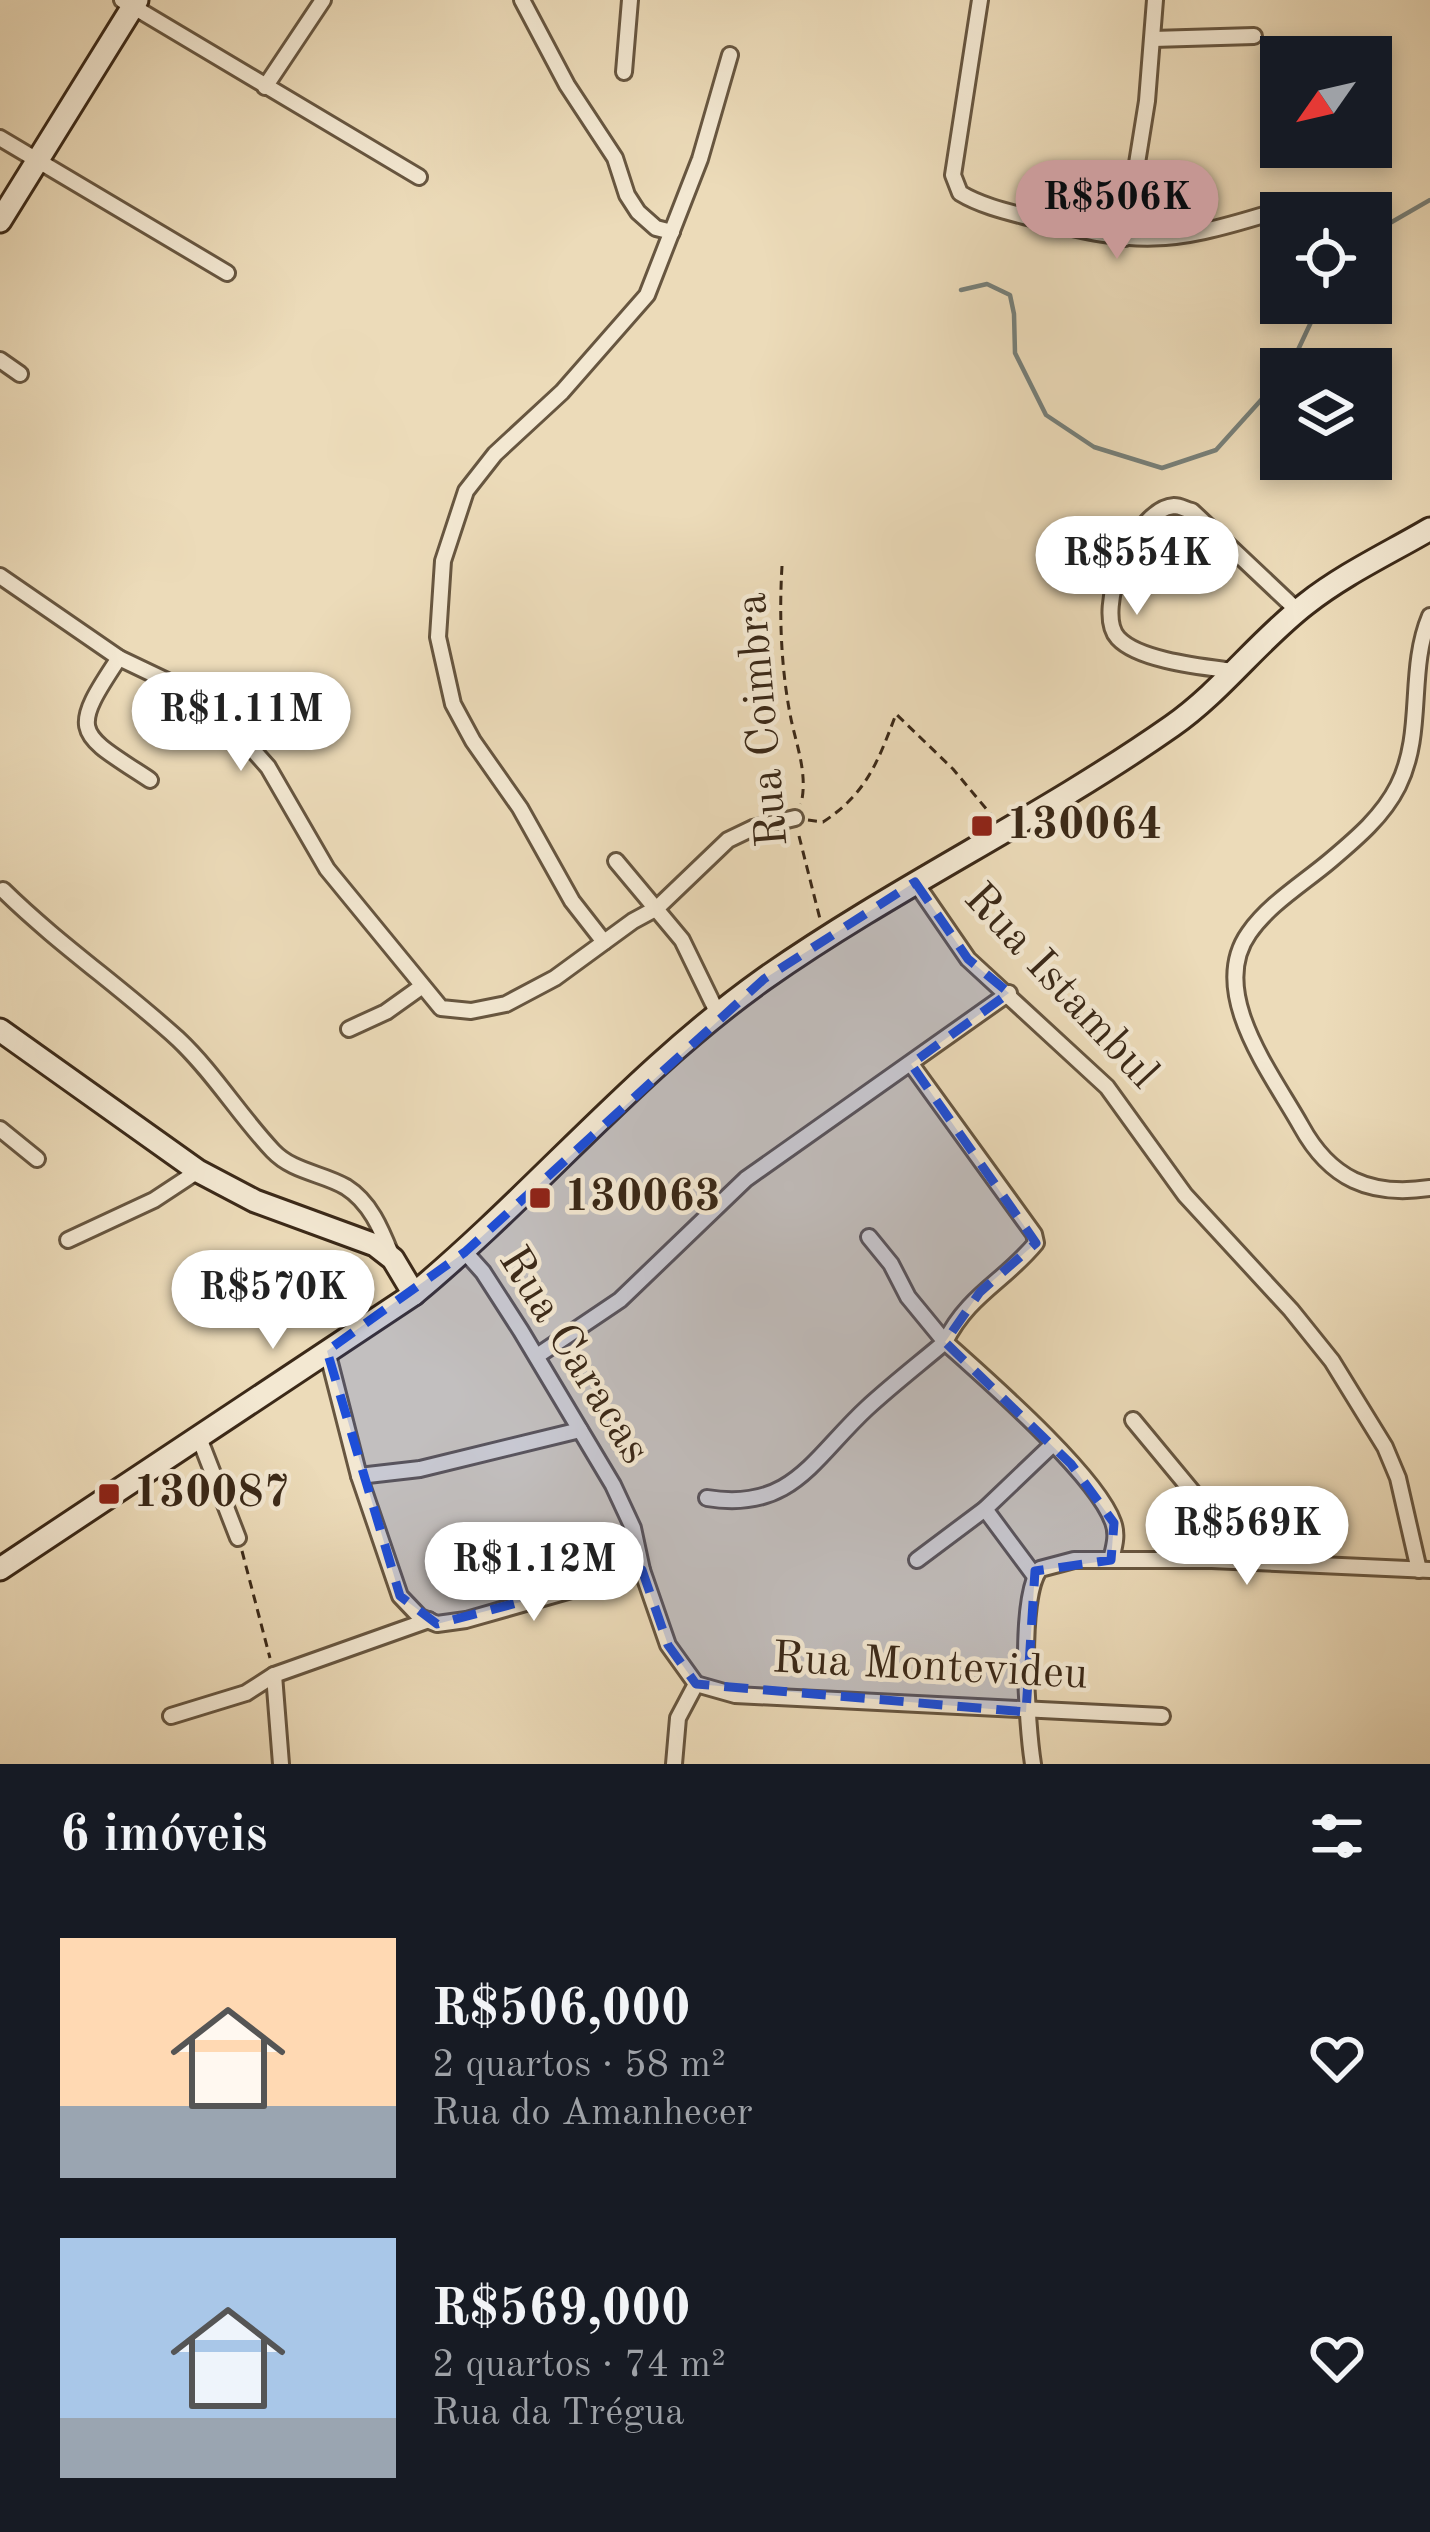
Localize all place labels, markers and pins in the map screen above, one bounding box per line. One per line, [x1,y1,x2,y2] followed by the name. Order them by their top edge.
[1019,160,1215,262] pin: R$506K
[1039,516,1235,618] pin: R$554K
[130,672,352,774] pin: R$1.11M
[1006,804,1163,849] place label: 130064
[969,813,995,839] marker: 130064
[564,1176,721,1221] place label: 130063
[527,1185,553,1211] marker: 130063
[175,1250,371,1352] pin: R$570K
[133,1472,290,1517] place label: 130087
[96,1481,122,1507] marker: 130087
[1149,1486,1345,1588] pin: R$569K
[423,1522,645,1624] pin: R$1.12M

